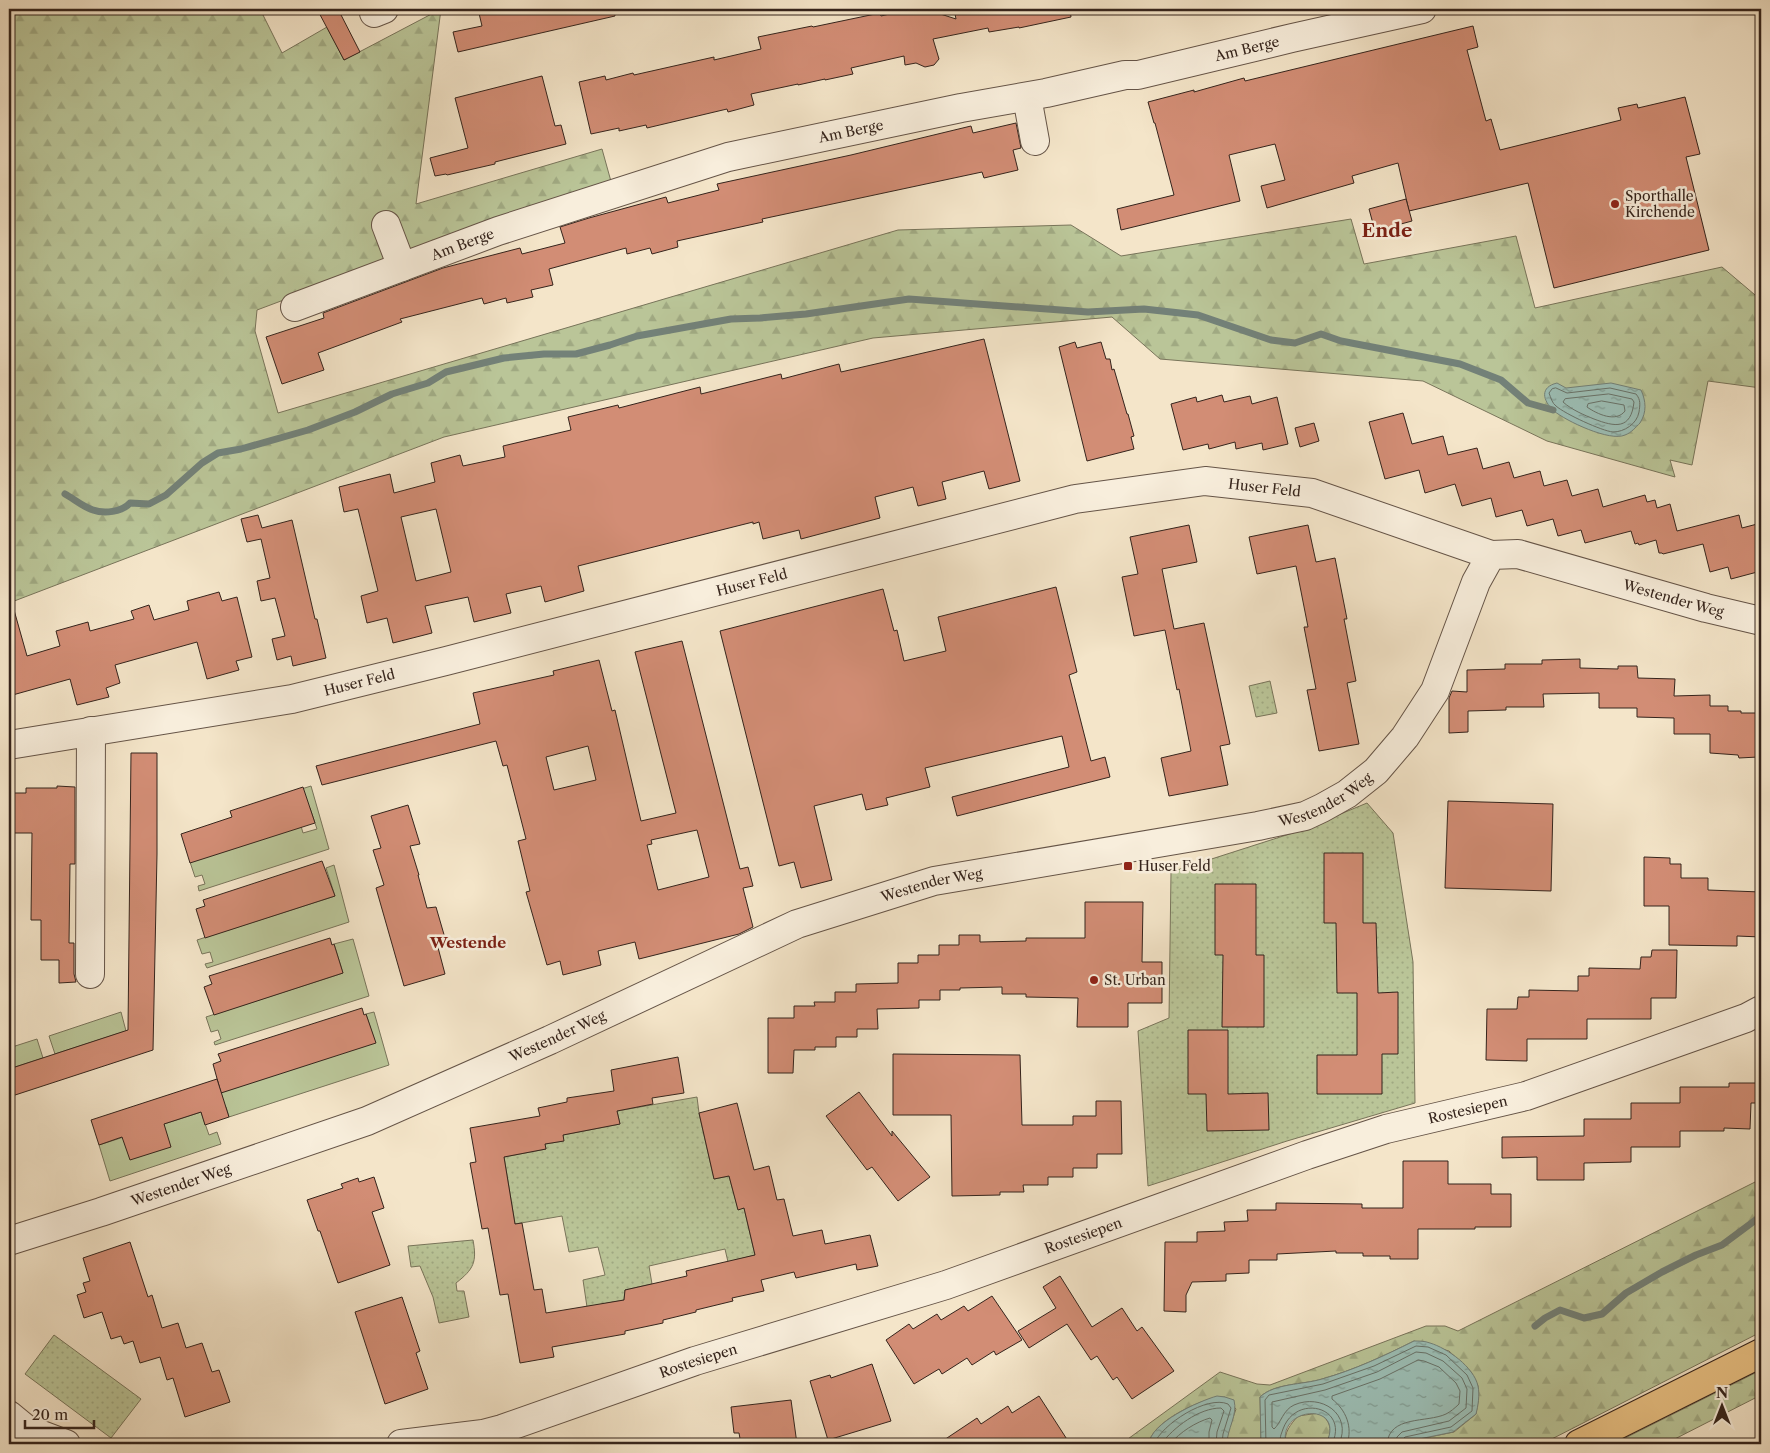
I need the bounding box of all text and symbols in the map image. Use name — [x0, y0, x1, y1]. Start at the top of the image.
street label: Am Berge — [1212, 32, 1281, 65]
street label: Am Berge — [816, 116, 885, 147]
place label: Sporthalle Kirchende — [1625, 187, 1695, 221]
marker: Sporthalle Kirchende — [1609, 198, 1621, 210]
district label: Ende — [1362, 219, 1412, 242]
street label: Am Berge — [428, 224, 497, 265]
street label: Huser Feld — [1227, 475, 1302, 501]
street label: Huser Feld — [714, 564, 790, 600]
street label: Westender Weg — [1620, 575, 1726, 621]
street label: Huser Feld — [322, 665, 397, 700]
street label: Westender Weg — [1276, 768, 1376, 831]
place label: Huser Feld — [1138, 857, 1211, 875]
marker: Huser Feld — [1122, 860, 1134, 872]
street label: Westender Weg — [878, 864, 984, 906]
district label: Westende — [429, 933, 506, 952]
place label: St. Urban — [1104, 971, 1166, 989]
marker: St. Urban — [1088, 974, 1100, 986]
street label: Westender Weg — [505, 1006, 609, 1066]
street label: Rostesiepen — [1426, 1092, 1509, 1128]
street label: Westender Weg — [128, 1159, 234, 1210]
street label: Rostesiepen — [1042, 1213, 1125, 1258]
street label: Rostesiepen — [657, 1340, 740, 1382]
north arrow — [1698, 1380, 1748, 1430]
text: N — [1716, 1384, 1728, 1402]
scale bar — [25, 1398, 94, 1430]
text: 20 m — [32, 1405, 68, 1424]

